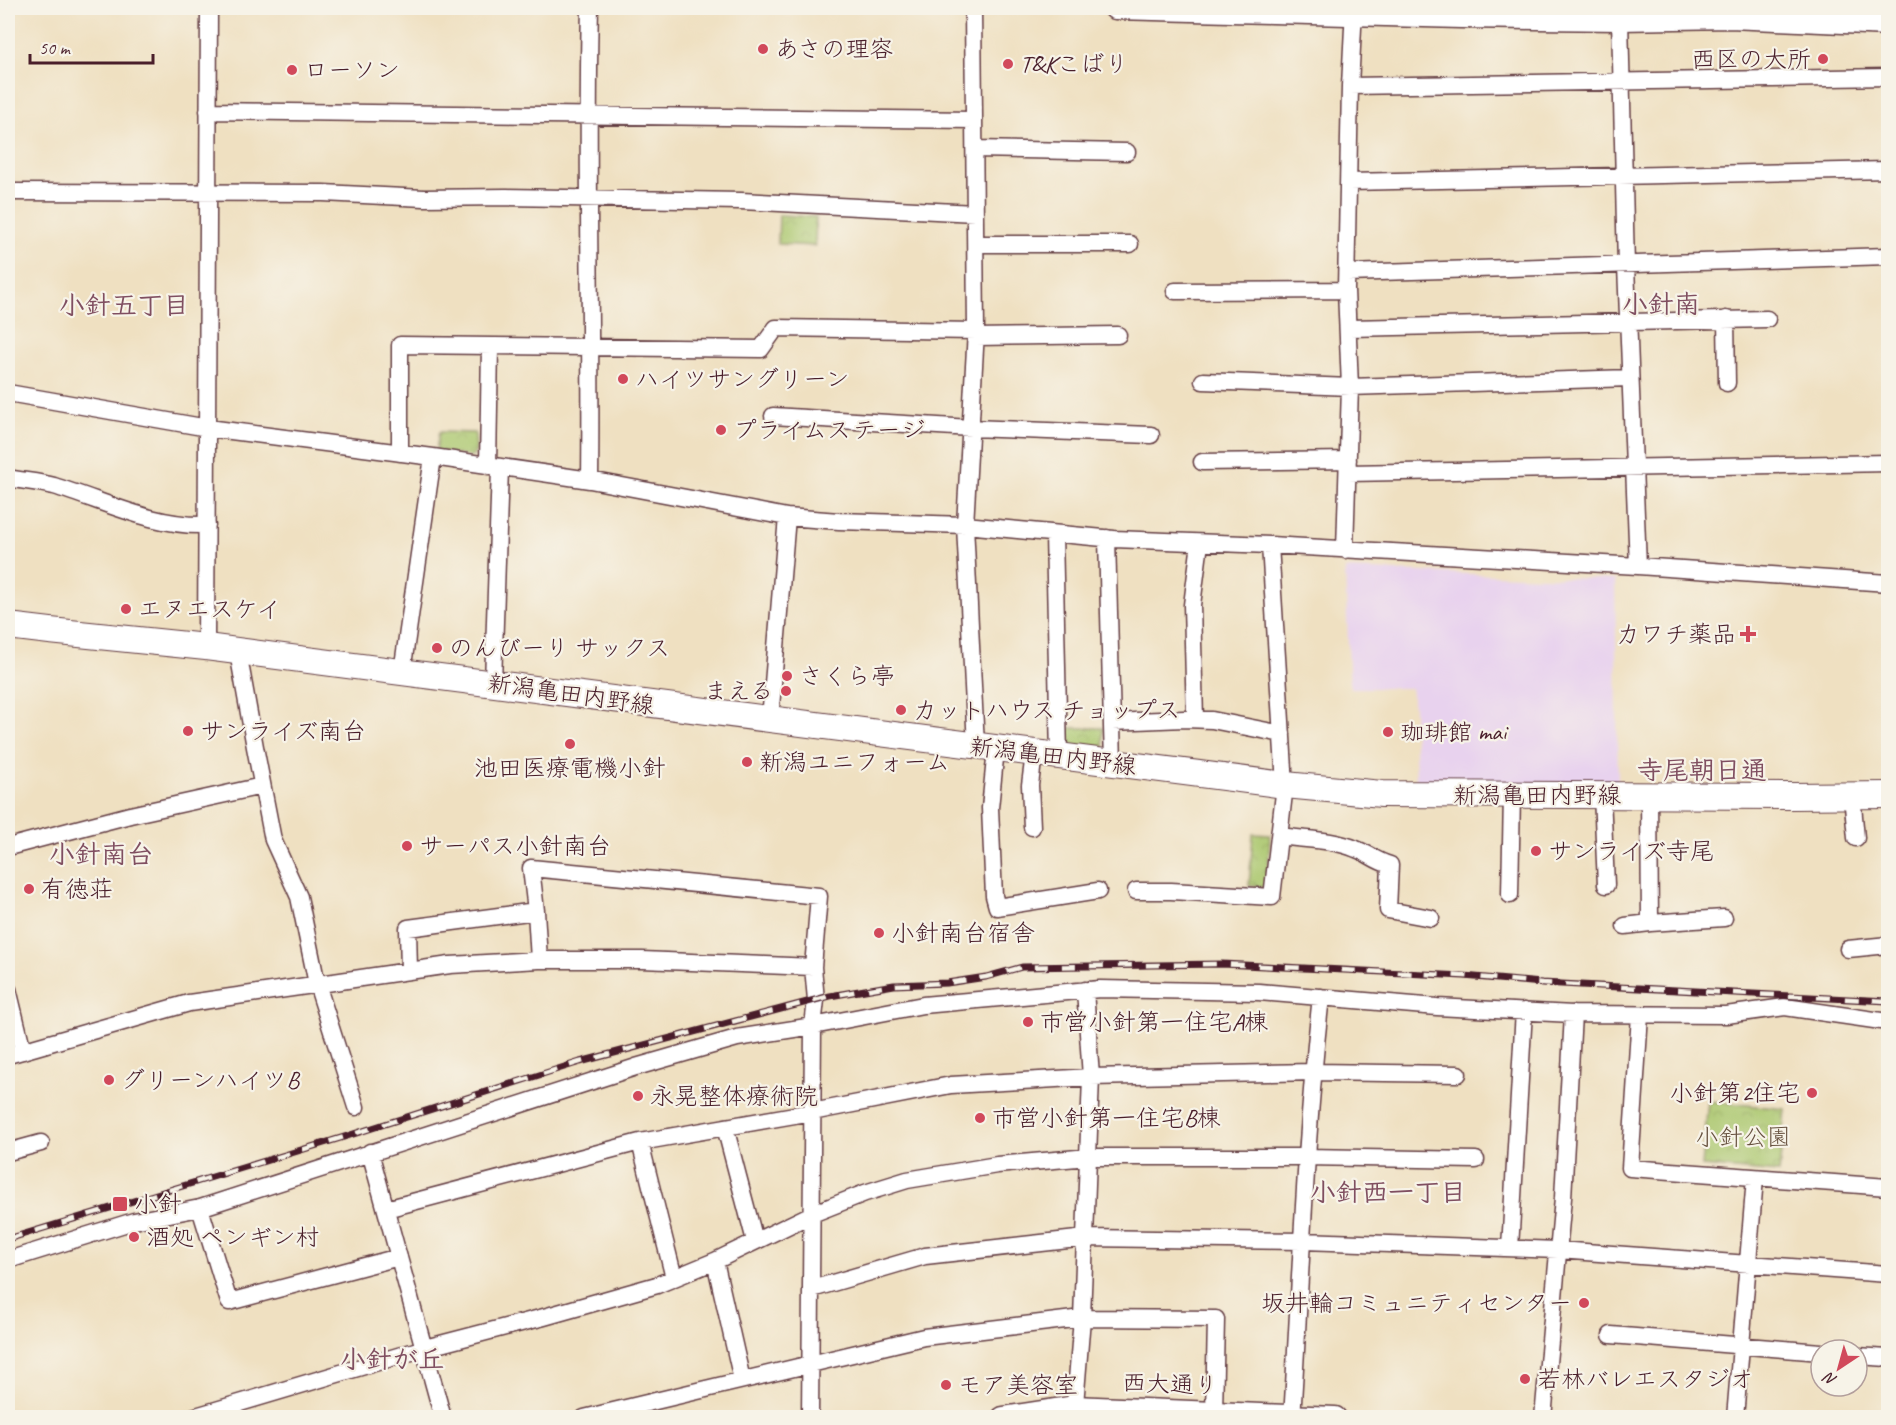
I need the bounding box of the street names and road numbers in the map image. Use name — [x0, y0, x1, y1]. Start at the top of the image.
street label: 新潟亀田内野線 — [486, 667, 656, 721]
street label: 新潟亀田内野線 — [968, 731, 1138, 781]
street label: 新潟亀田内野線 — [1453, 780, 1621, 810]
street label: 西大通り — [1122, 1367, 1218, 1401]

